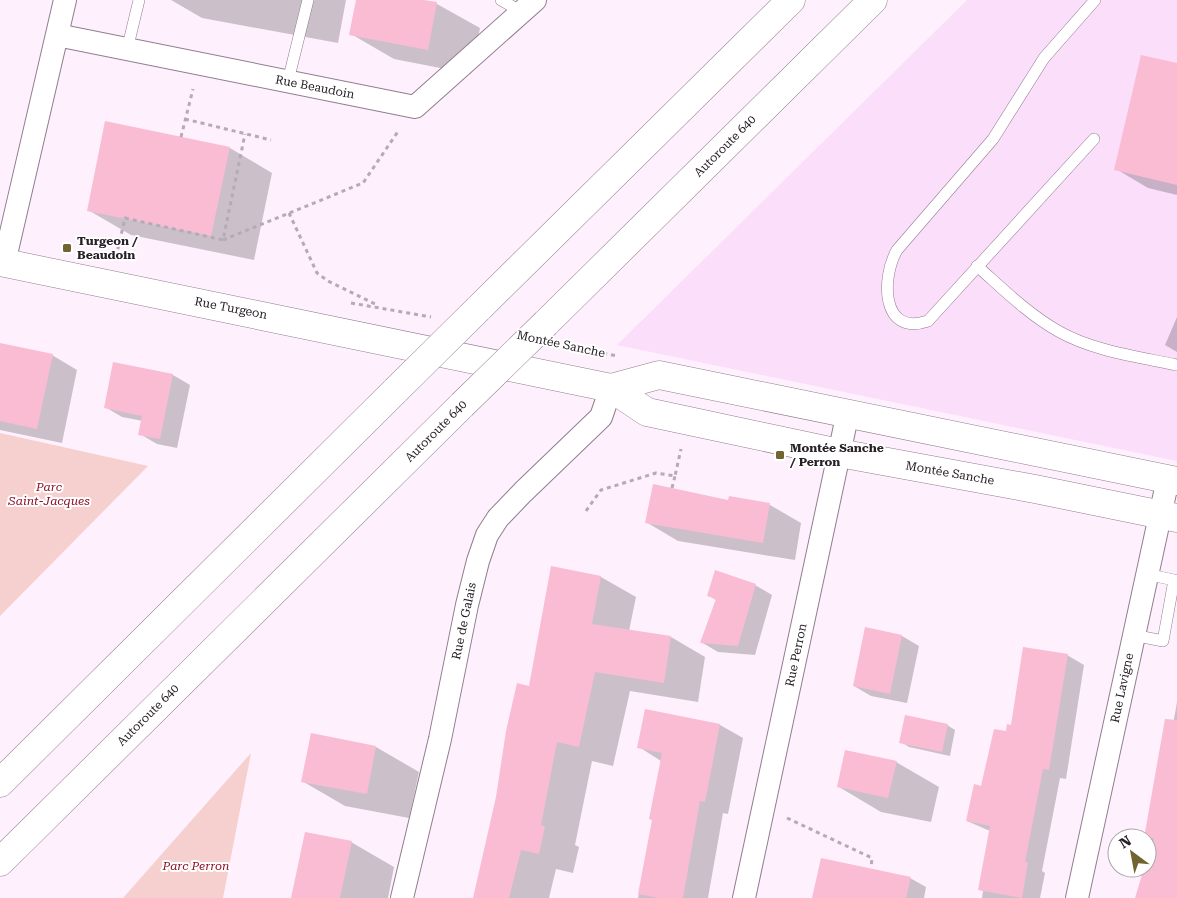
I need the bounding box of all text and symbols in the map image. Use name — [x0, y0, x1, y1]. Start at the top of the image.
street label: Rue Beaudoin — [274, 72, 356, 102]
street label: Autoroute 640 — [691, 112, 759, 180]
place label: Turgeon / Beaudoin — [77, 234, 138, 262]
marker: Turgeon / Beaudoin — [61, 242, 73, 254]
street label: Rue Turgeon — [194, 294, 269, 322]
street label: Montée Sanche — [516, 328, 607, 360]
street label: Autoroute 640 — [402, 397, 470, 465]
place label: Montée Sanche / Perron — [789, 441, 884, 469]
marker: Montée Sanche / Perron — [774, 449, 786, 461]
street label: Montée Sanche — [905, 458, 996, 488]
park label: Parc Saint-Jacques — [7, 480, 90, 508]
street label: Rue de Galais — [449, 581, 479, 661]
street label: Rue Perron — [782, 622, 810, 688]
street label: Rue Lavigne — [1108, 651, 1136, 724]
street label: Autoroute 640 — [114, 681, 182, 749]
north arrow — [1107, 828, 1157, 878]
text: N — [1116, 832, 1134, 852]
park label: Parc Perron — [162, 859, 229, 873]

